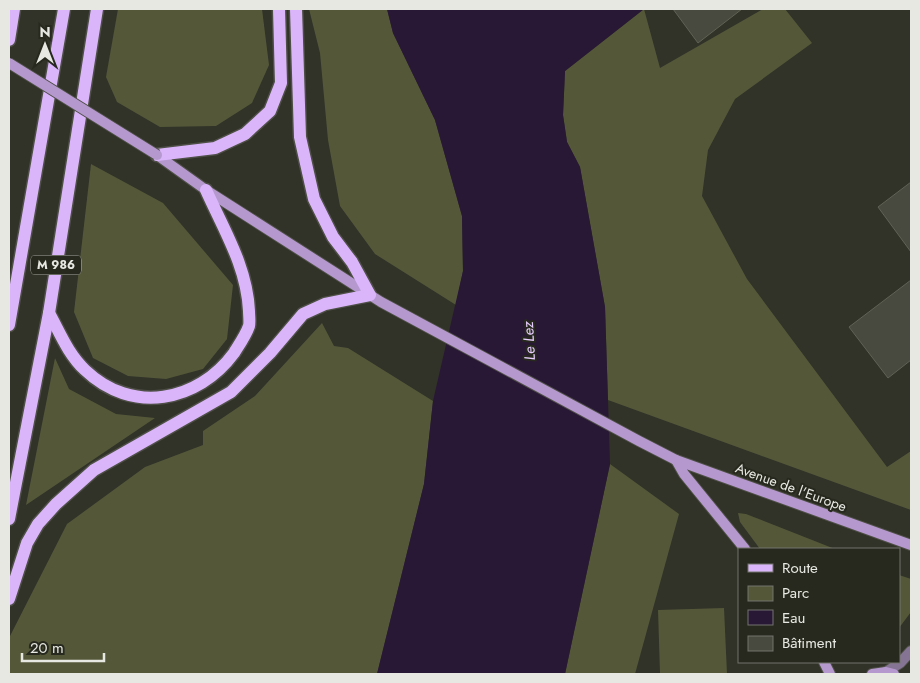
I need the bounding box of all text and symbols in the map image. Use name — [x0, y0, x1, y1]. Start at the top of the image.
north arrow — [20, 20, 70, 70]
text: N — [39, 22, 51, 42]
road number: M 986 — [31, 256, 81, 274]
water label: Le Lez — [517, 320, 541, 361]
street label: Avenue de l'Europe — [733, 458, 849, 516]
legend — [738, 548, 900, 663]
text: Route — [782, 557, 818, 579]
text: Parc — [782, 582, 809, 604]
text: Eau — [782, 607, 805, 629]
scale bar — [22, 630, 105, 662]
text: Bâtiment — [782, 632, 836, 654]
text: 20 m — [30, 637, 64, 659]

